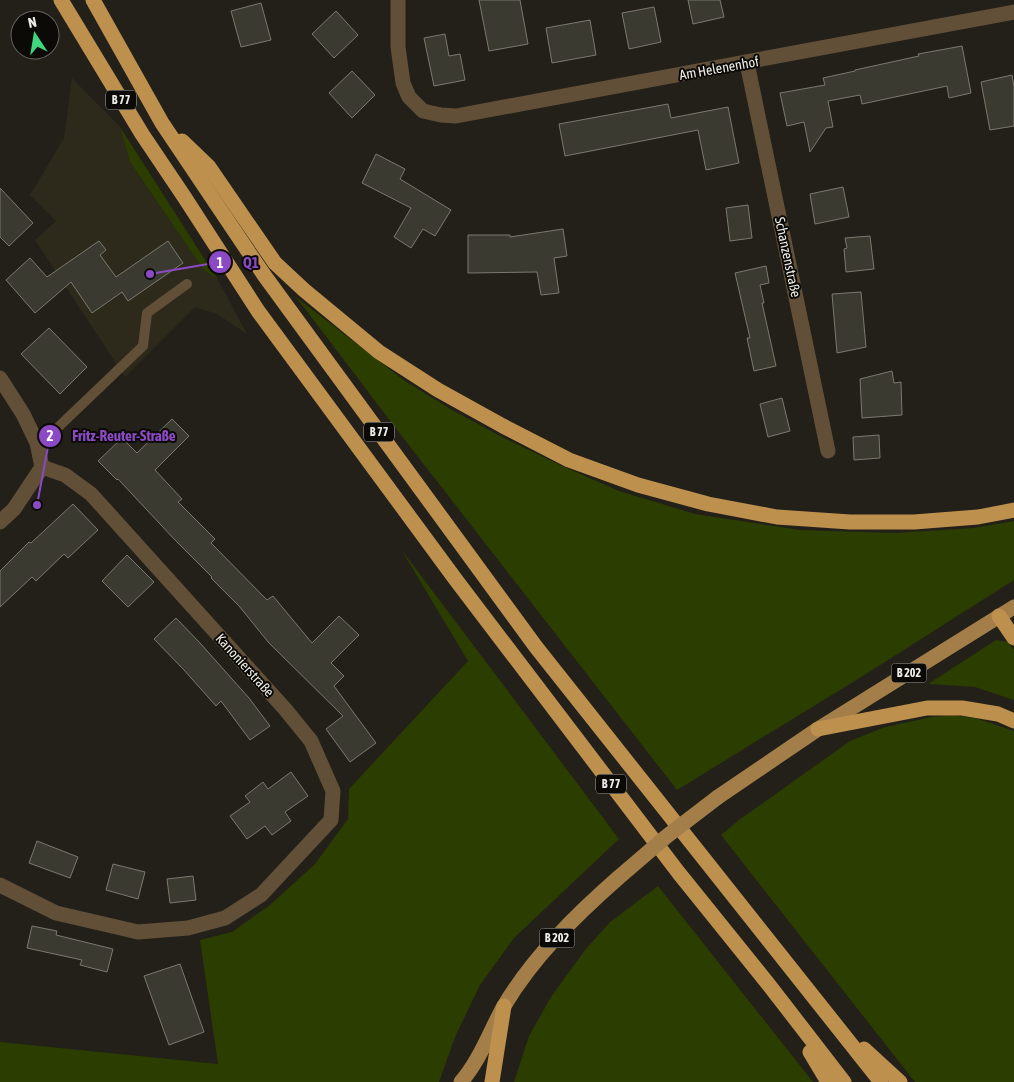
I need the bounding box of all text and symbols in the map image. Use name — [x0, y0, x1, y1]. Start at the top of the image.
north arrow — [10, 10, 60, 60]
text: N — [27, 14, 38, 31]
street label: Am Helenenhof — [678, 53, 760, 83]
road number: B 77 — [106, 90, 136, 110]
street label: Schanzenstraße — [772, 215, 804, 299]
callout: Q1 — [208, 247, 268, 277]
text: 1 — [216, 254, 224, 271]
text: Q1 — [243, 254, 259, 271]
callout: Fritz-Reuter-Straße — [37, 421, 186, 451]
road number: B 77 — [364, 422, 394, 442]
text: 2 — [46, 427, 54, 444]
text: Fritz-Reuter-Straße — [72, 427, 176, 444]
street label: Kanonierstraße — [213, 630, 277, 700]
road number: B 202 — [892, 664, 926, 682]
road number: B 77 — [596, 774, 626, 794]
road number: B 202 — [540, 928, 574, 948]

